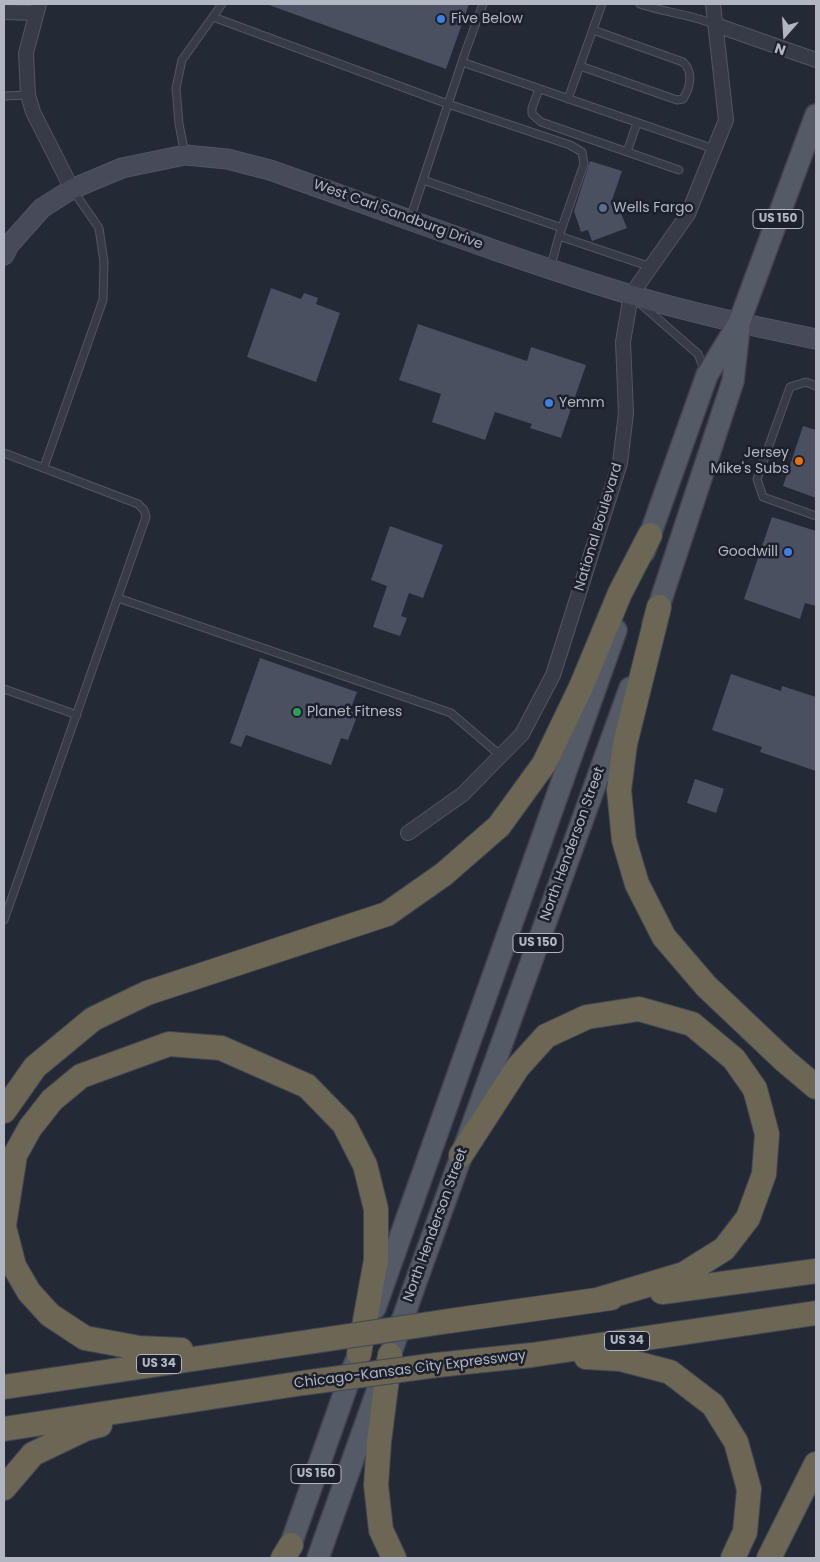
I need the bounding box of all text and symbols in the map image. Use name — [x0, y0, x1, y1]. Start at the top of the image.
north arrow — [760, 10, 810, 60]
place label: Five Below — [451, 11, 523, 27]
marker: Five Below — [435, 13, 447, 25]
text: N — [772, 38, 788, 60]
street label: West Carl Sandburg Drive — [311, 176, 485, 254]
place label: Wells Fargo — [613, 200, 693, 216]
marker: Wells Fargo — [597, 202, 609, 214]
road number: US 150 — [753, 210, 803, 228]
place label: Yemm — [559, 395, 605, 411]
marker: Yemm — [543, 397, 555, 409]
place label: Jersey Mike's Subs — [710, 445, 789, 478]
marker: Jersey Mike's Subs — [793, 455, 805, 467]
street label: National Boulevard — [572, 461, 626, 593]
place label: Goodwill — [718, 544, 778, 560]
marker: Goodwill — [782, 546, 794, 558]
place label: Planet Fitness — [307, 704, 402, 720]
marker: Planet Fitness — [291, 706, 303, 718]
street label: North Henderson Street — [537, 765, 609, 923]
road number: US 150 — [513, 934, 563, 952]
street label: North Henderson Street — [400, 1146, 472, 1304]
road number: US 34 — [604, 1332, 650, 1350]
street label: Chicago-Kansas City Expressway — [293, 1347, 527, 1393]
road number: US 34 — [136, 1355, 182, 1374]
road number: US 150 — [291, 1465, 341, 1484]

